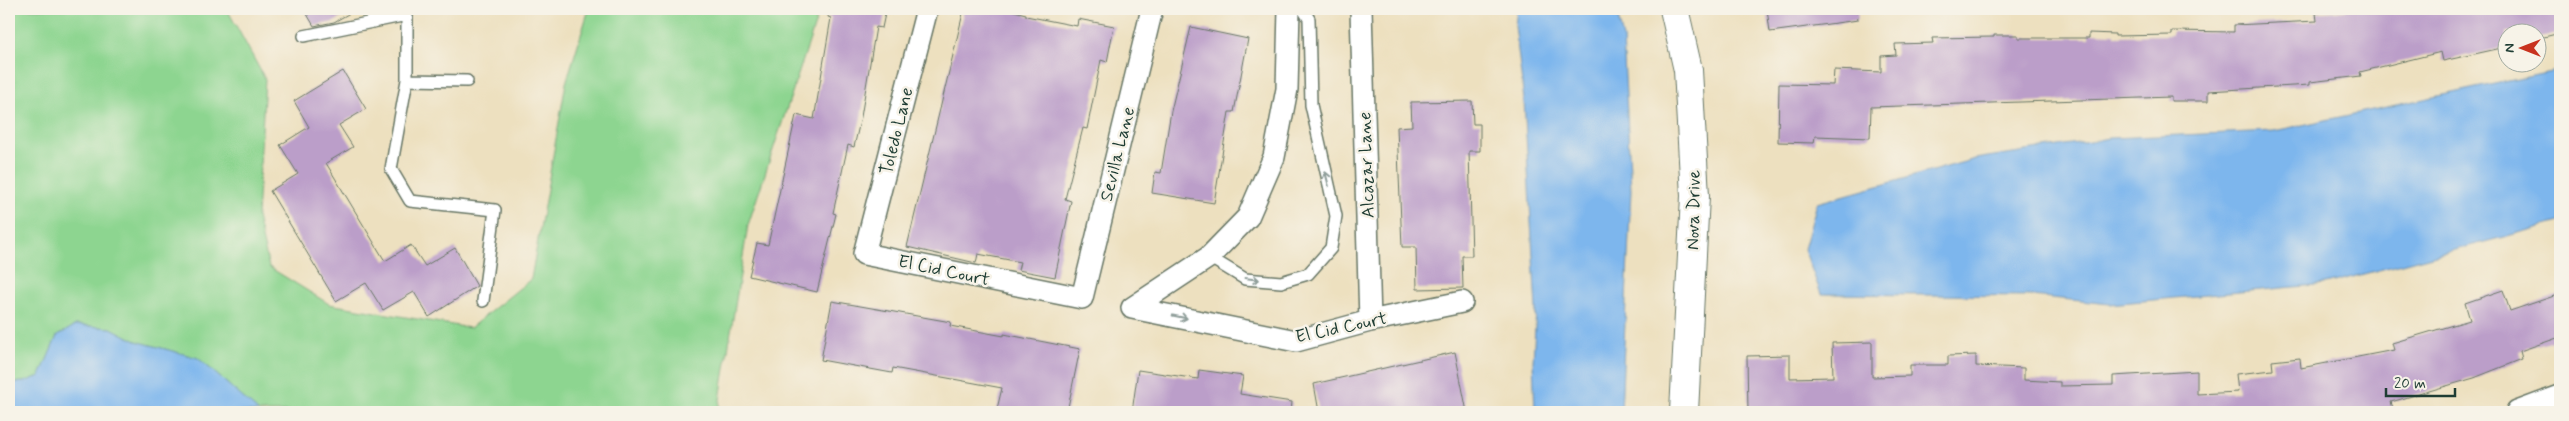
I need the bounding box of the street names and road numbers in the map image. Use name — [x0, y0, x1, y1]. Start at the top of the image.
street label: Toledo Lane — [875, 85, 919, 177]
street label: Sevilla Lane — [1095, 105, 1141, 204]
street label: Alcazar Lane — [1353, 111, 1381, 219]
street label: Nova Drive — [1681, 170, 1707, 250]
street label: El Cid Court — [896, 250, 992, 292]
street label: El Cid Court — [1293, 307, 1389, 349]

